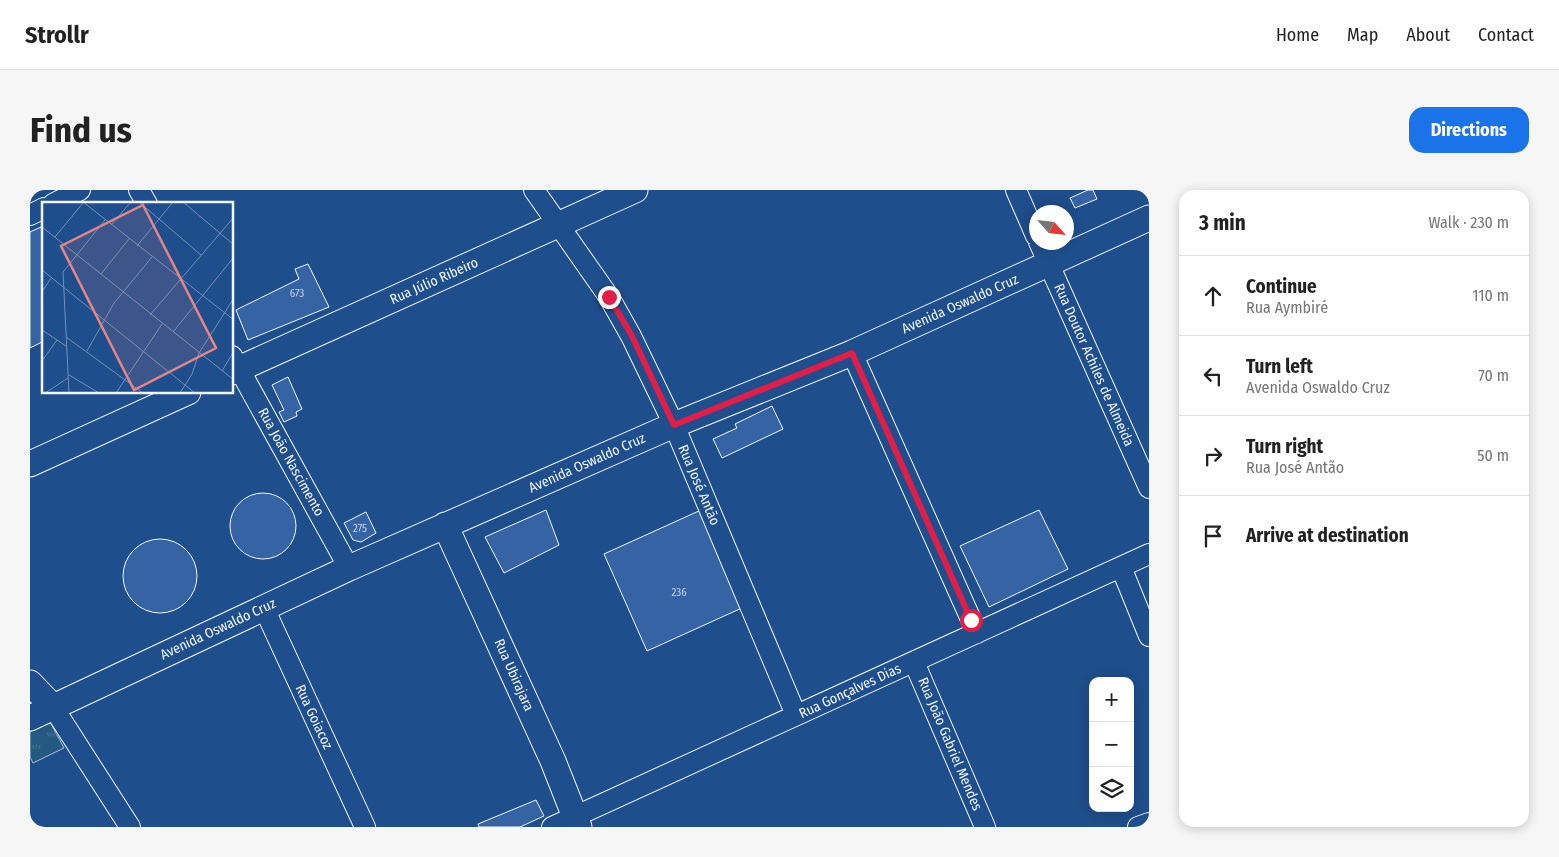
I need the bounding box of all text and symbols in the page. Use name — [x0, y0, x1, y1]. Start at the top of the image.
text: Strollr — [25, 21, 89, 49]
text: Home — [1276, 24, 1319, 46]
text: Map — [1347, 24, 1378, 46]
text: About — [1406, 24, 1450, 46]
text: Contact — [1478, 24, 1534, 46]
button: Directions — [1409, 107, 1529, 153]
text: Find us — [30, 109, 132, 151]
inset map — [42, 202, 234, 394]
north arrow — [1029, 205, 1074, 250]
text: 3 min — [1199, 210, 1246, 236]
text: Walk · 230 m — [1429, 213, 1509, 232]
street label: Rua Júlio Ribeiro — [387, 254, 481, 308]
street label: Avenida Oswaldo Cruz — [899, 270, 1021, 337]
text: Continue — [1246, 275, 1317, 298]
street label: Rua Doutor Achiles de Almeida — [1050, 281, 1138, 449]
icon: ahead — [1199, 282, 1227, 310]
route end — [598, 286, 621, 309]
text: 110 m — [1472, 286, 1509, 305]
house number: 673 — [290, 287, 304, 300]
text: Rua Aymbiré — [1246, 298, 1328, 317]
text: Turn left — [1246, 355, 1313, 378]
icon: left — [1199, 362, 1227, 390]
text: 70 m — [1478, 366, 1509, 385]
text: Avenida Oswaldo Cruz — [1246, 378, 1390, 397]
street label: Rua João Nascimento — [254, 405, 328, 519]
street label: Avenida Oswaldo Cruz — [526, 429, 648, 496]
text: Turn right — [1246, 435, 1323, 458]
street label: Rua José Antão — [674, 442, 724, 528]
icon: right — [1199, 442, 1227, 470]
text: 50 m — [1477, 446, 1509, 465]
text: Rua José Antão — [1246, 458, 1344, 477]
house number: 275 — [353, 522, 367, 535]
icon: arrive — [1199, 522, 1227, 550]
text: Arrive at destination — [1246, 524, 1409, 547]
house number: 236 — [671, 586, 687, 599]
street label: Avenida Oswaldo Cruz — [157, 595, 279, 663]
route start — [960, 609, 983, 632]
street label: Rua Ubirajara — [491, 636, 538, 714]
street label: Rua Gonçalves Dias — [796, 660, 904, 722]
street label: Rua João Gabriel Mendes — [914, 675, 986, 813]
map controls — [1089, 677, 1134, 812]
button: + — [1089, 677, 1134, 722]
street label: Rua Goiacoz — [292, 682, 337, 752]
button: − — [1089, 722, 1134, 767]
button: layers — [1089, 767, 1134, 812]

